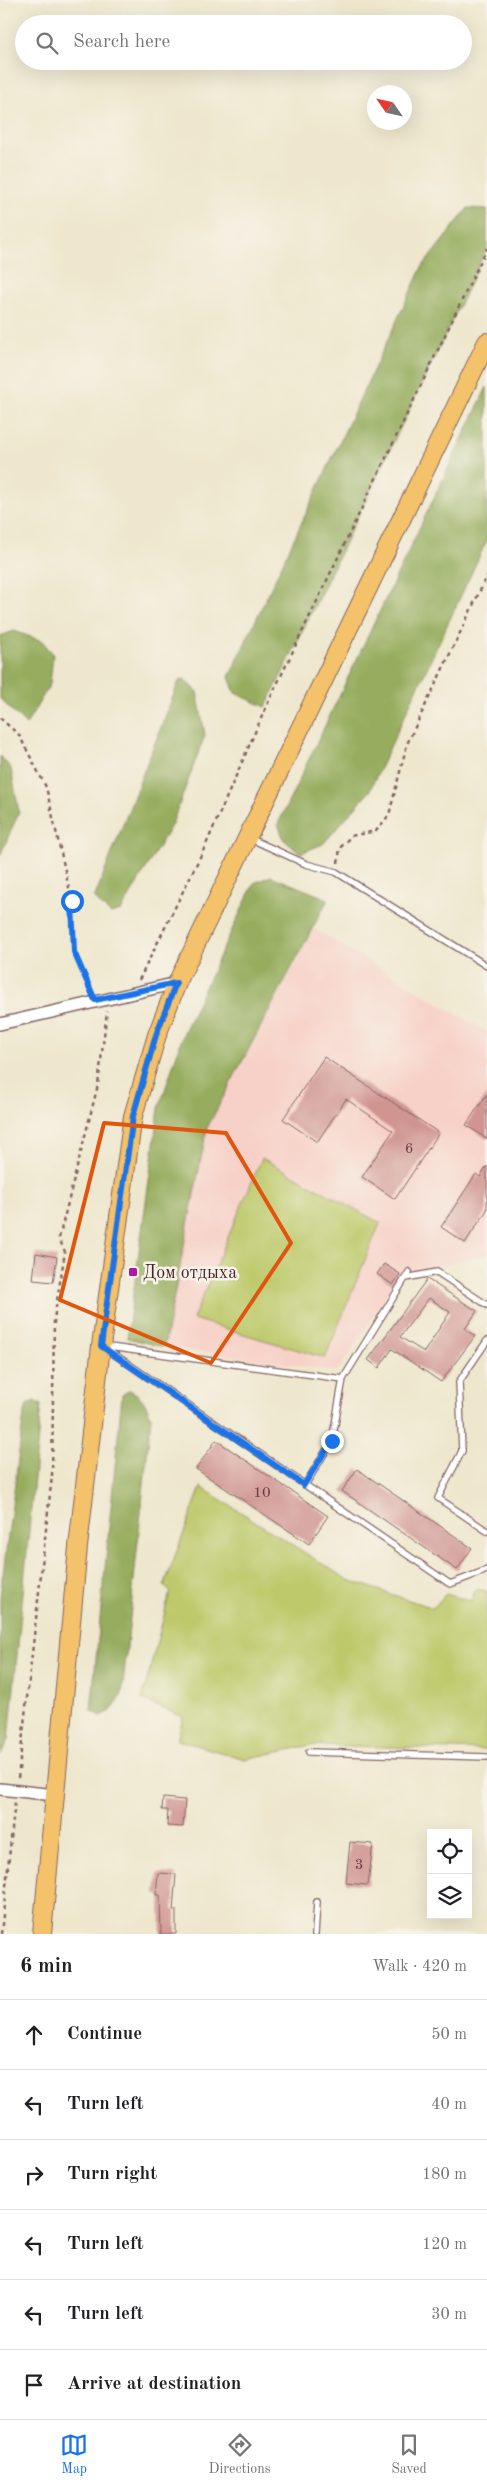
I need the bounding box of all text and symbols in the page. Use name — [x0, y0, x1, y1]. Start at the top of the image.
search box — [15, 15, 472, 70]
icon: search — [33, 29, 61, 57]
text: Search here — [73, 33, 170, 52]
north arrow — [367, 85, 412, 130]
route start — [61, 890, 84, 913]
house number: 6 — [405, 1142, 413, 1157]
place label: Дом отдыха — [143, 1264, 237, 1282]
marker: Дом отдыха — [127, 1266, 139, 1278]
route end — [321, 1430, 344, 1453]
house number: 10 — [253, 1486, 271, 1501]
map controls — [427, 1829, 472, 1919]
button: locate — [427, 1829, 472, 1874]
house number: 3 — [355, 1858, 363, 1873]
button: layers — [427, 1874, 472, 1919]
text: 6 min — [20, 1956, 73, 1977]
text: Walk · 420 m — [372, 1959, 467, 1975]
icon: ahead — [20, 2021, 48, 2049]
text: Continue — [67, 2025, 142, 2044]
text: 50 m — [431, 2027, 467, 2043]
icon: left — [20, 2091, 48, 2119]
text: Turn left — [67, 2095, 144, 2114]
text: 40 m — [431, 2097, 467, 2113]
icon: right — [20, 2161, 48, 2189]
text: Turn right — [67, 2165, 157, 2184]
text: 180 m — [422, 2167, 467, 2183]
icon: left — [20, 2231, 48, 2259]
text: Turn left — [67, 2235, 144, 2254]
text: 120 m — [422, 2237, 467, 2253]
icon: left — [20, 2301, 48, 2329]
text: Turn left — [67, 2305, 144, 2324]
text: 30 m — [431, 2307, 467, 2323]
icon: arrive — [20, 2371, 48, 2399]
text: Arrive at destination — [67, 2375, 241, 2394]
tab: Map — [60, 2431, 88, 2478]
tab: Directions — [209, 2431, 271, 2478]
tab: Saved — [391, 2431, 427, 2478]

